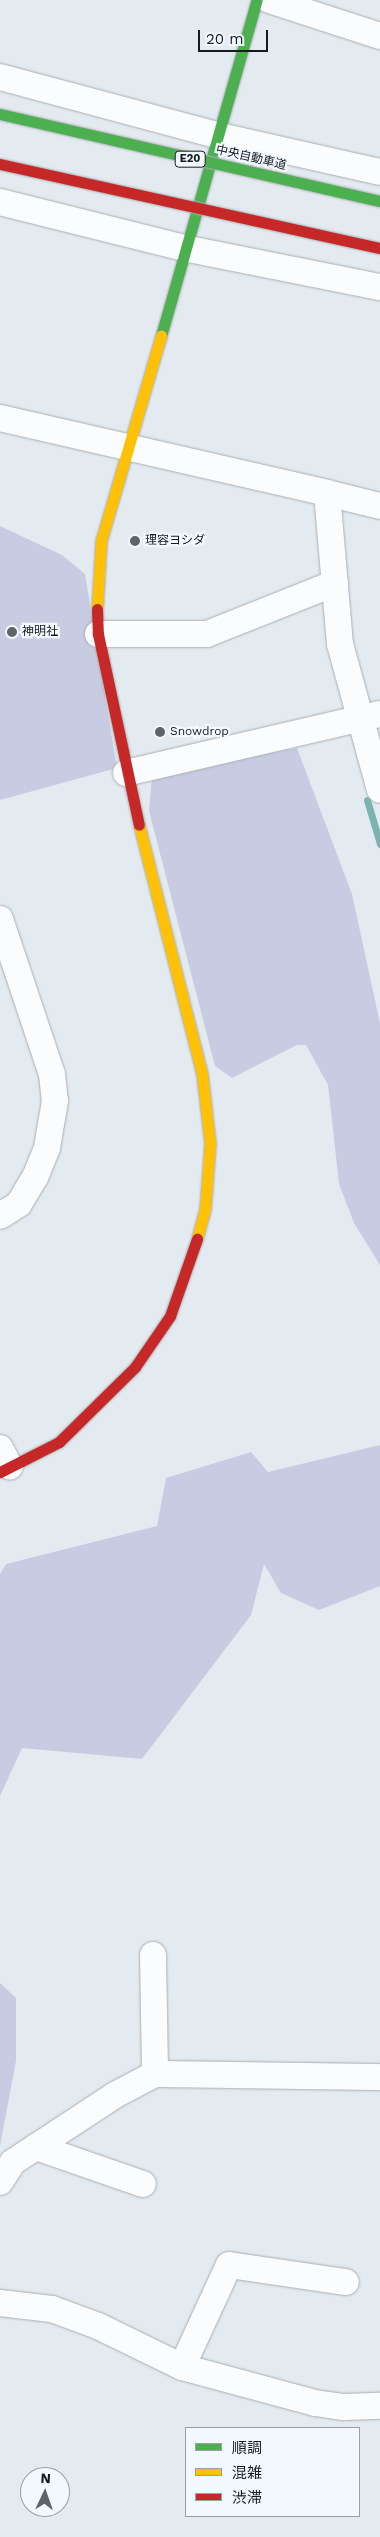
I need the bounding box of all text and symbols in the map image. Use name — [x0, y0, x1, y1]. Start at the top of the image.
scale bar — [200, 20, 270, 52]
text: 20 m — [206, 30, 244, 48]
street label: 中央自動車道 — [214, 143, 288, 173]
road number: E20 — [174, 150, 206, 168]
place label: 理容ヨシダ — [145, 534, 205, 548]
marker: 理容ヨシダ — [129, 535, 141, 547]
place label: 神明社 — [22, 625, 58, 639]
marker: 神明社 — [6, 626, 18, 638]
place label: Snowdrop — [170, 725, 229, 739]
marker: Snowdrop — [154, 726, 166, 738]
legend — [185, 2427, 360, 2517]
text: 順調 — [232, 2439, 262, 2457]
text: 混雑 — [232, 2464, 262, 2482]
north arrow — [20, 2467, 70, 2517]
text: N — [40, 2470, 51, 2486]
text: 渋滞 — [232, 2489, 262, 2507]

